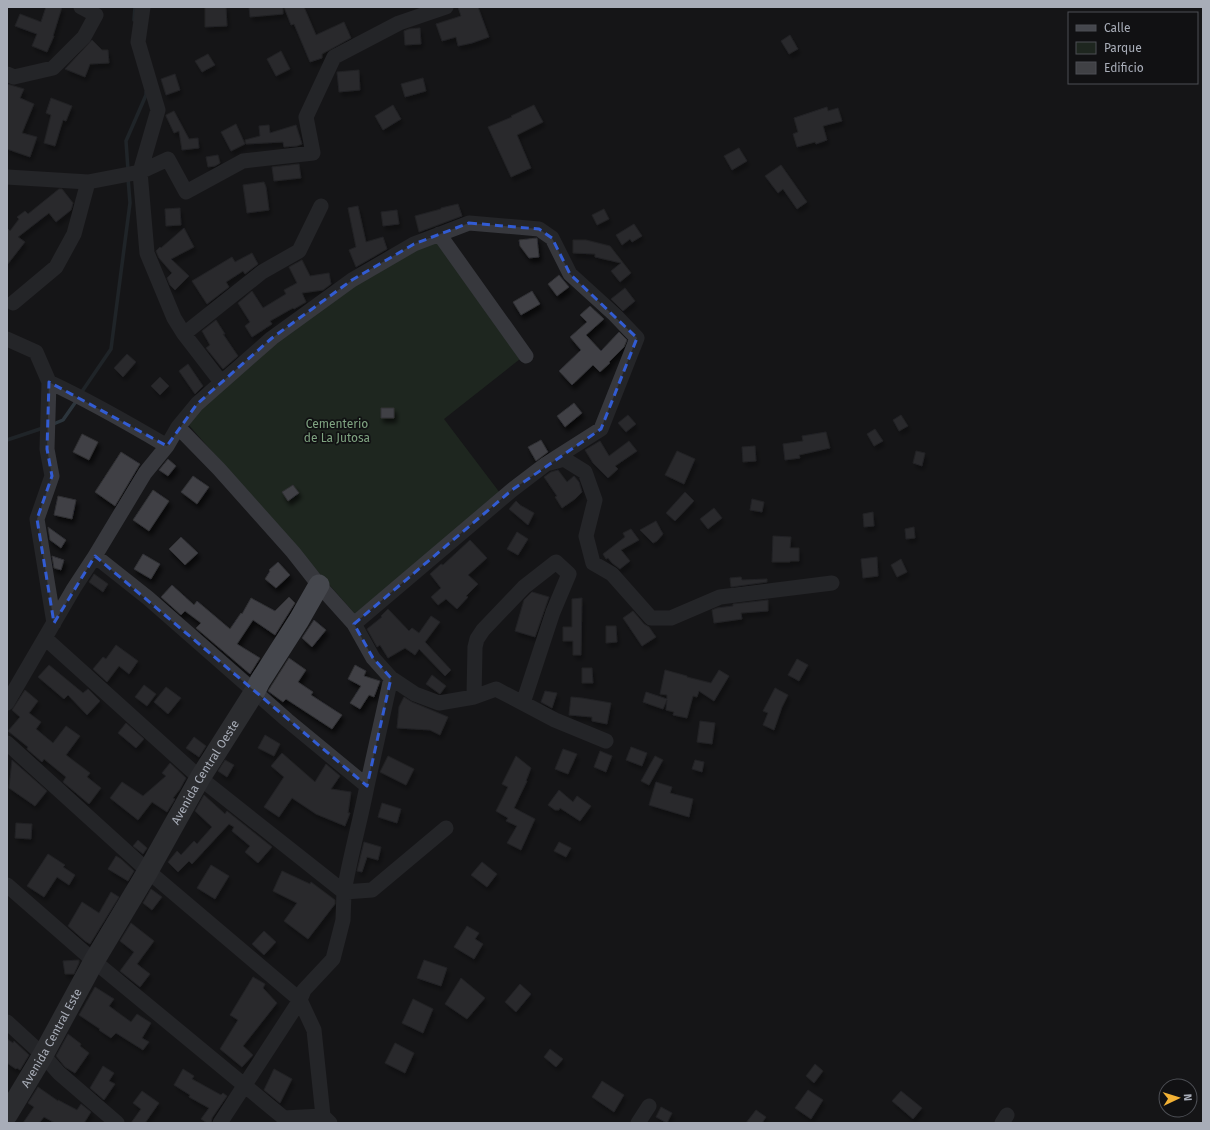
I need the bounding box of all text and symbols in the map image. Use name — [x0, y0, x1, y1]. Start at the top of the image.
legend — [1068, 12, 1198, 84]
text: Calle — [1104, 21, 1131, 35]
text: Parque — [1104, 41, 1142, 55]
text: Edificio — [1104, 61, 1144, 75]
park label: Cementerio de La Jutosa — [304, 417, 370, 445]
street label: Avenida Central Oeste — [168, 717, 242, 827]
street label: Avenida Central Este — [18, 986, 85, 1090]
north arrow — [1158, 1078, 1198, 1118]
text: N — [1181, 1093, 1194, 1101]

